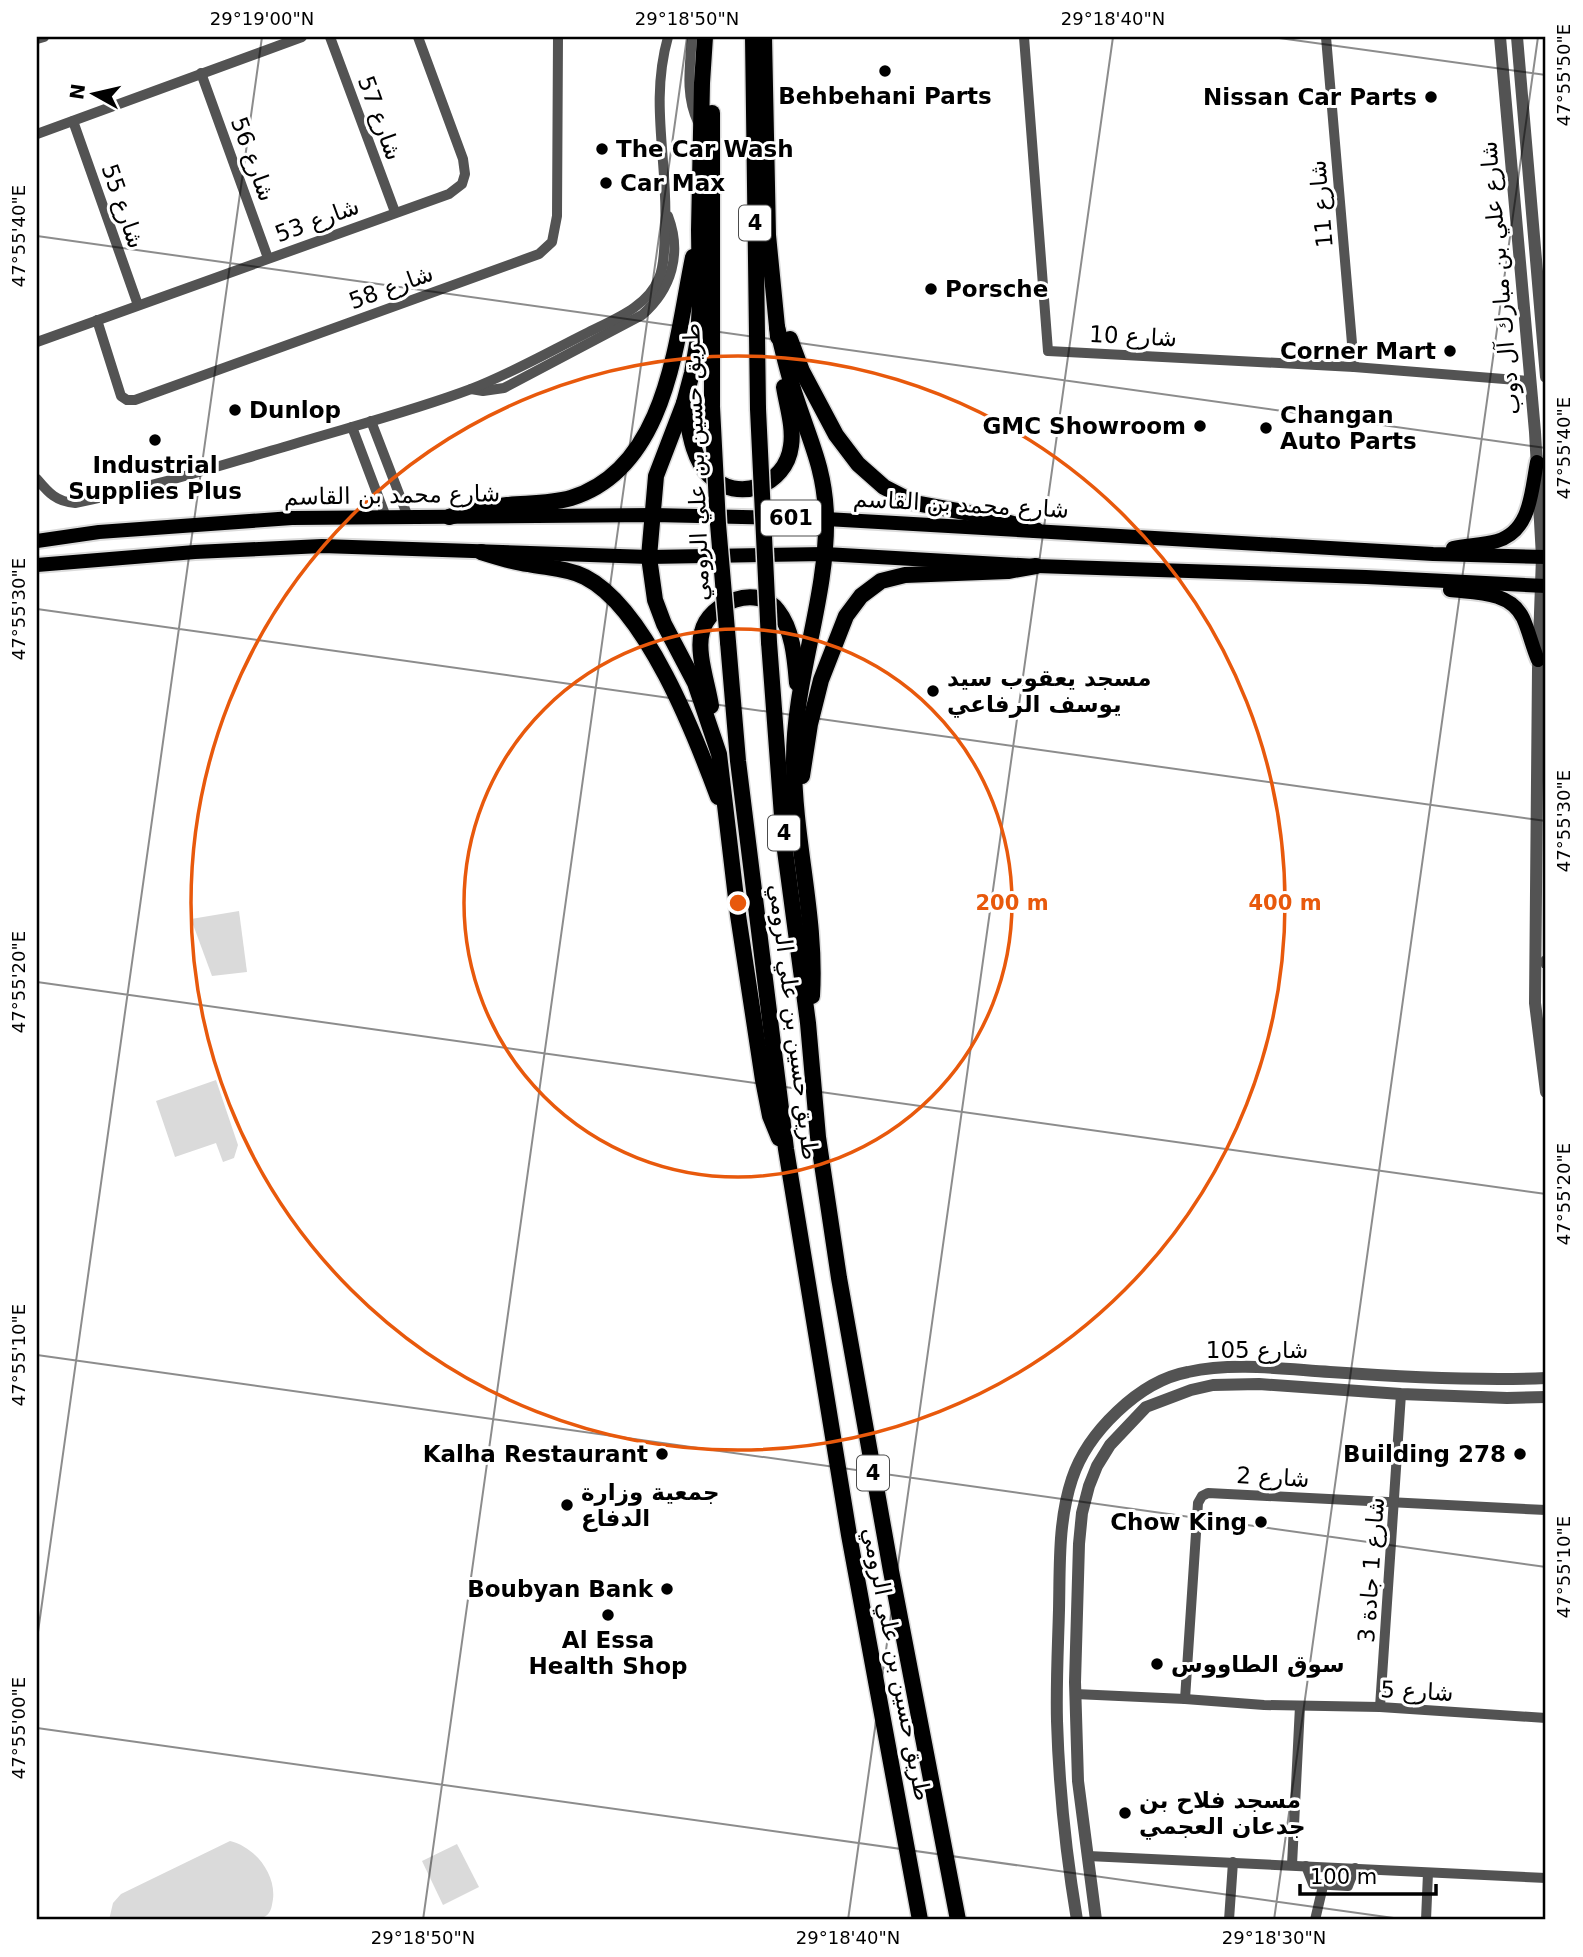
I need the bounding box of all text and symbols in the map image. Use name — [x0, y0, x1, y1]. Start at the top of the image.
text: 29°19'00"N — [210, 8, 314, 29]
text: 29°18'50"N — [635, 8, 739, 29]
text: 29°18'40"N — [1061, 8, 1165, 29]
text: 47°55'50"E — [1553, 24, 1574, 126]
north arrow — [60, 60, 130, 130]
marker: Behbehani Parts — [877, 63, 893, 79]
street label: شارع 57 — [352, 72, 407, 164]
text: N — [65, 82, 89, 101]
place label: Behbehani Parts — [778, 83, 992, 109]
place label: Nissan Car Parts — [1203, 84, 1417, 110]
marker: Nissan Car Parts — [1423, 89, 1439, 105]
street label: شارع 56 — [225, 113, 280, 205]
place label: The Car Wash — [616, 136, 794, 162]
street label: شارع علي بن مبارك آل دوب — [1474, 140, 1526, 416]
marker: The Car Wash — [594, 141, 610, 157]
street label: شارع 11 — [1304, 159, 1339, 249]
street label: شارع 55 — [95, 160, 150, 252]
place label: Car Max — [620, 170, 725, 196]
marker: Car Max — [598, 175, 614, 191]
text: 47°55'40"E — [8, 185, 29, 287]
street label: شارع 53 — [271, 193, 363, 248]
road number: 4 — [739, 206, 771, 241]
street label: شارع 58 — [345, 260, 437, 315]
place label: Porsche — [945, 276, 1048, 302]
marker: Porsche — [923, 281, 939, 297]
street label: شارع 10 — [1088, 321, 1177, 352]
street label: طريق حسين بن علي الرومي — [678, 323, 715, 601]
place label: Corner Mart — [1280, 338, 1436, 364]
marker: Corner Mart — [1442, 343, 1458, 359]
place label: Dunlop — [249, 397, 341, 423]
text: 47°55'40"E — [1553, 397, 1574, 499]
marker: Dunlop — [227, 402, 243, 418]
place label: Changan Auto Parts — [1280, 402, 1417, 454]
place label: GMC Showroom — [982, 413, 1186, 439]
marker: GMC Showroom — [1192, 418, 1208, 434]
marker: Changan Auto Parts — [1258, 420, 1274, 436]
marker: Industrial Supplies Plus — [147, 432, 163, 448]
place label: Industrial Supplies Plus — [68, 452, 242, 504]
street label: شارع محمد بن القاسم — [284, 480, 500, 511]
street label: شارع محمد بن القاسم — [852, 485, 1070, 524]
road number: 601 — [761, 500, 821, 536]
text: 47°55'30"E — [8, 558, 29, 660]
place label: مسجد يعقوب سيد يوسف الرفاعي — [947, 665, 1152, 718]
marker: مسجد يعقوب سيد يوسف الرفاعي — [925, 683, 941, 699]
text: 47°55'30"E — [1553, 770, 1574, 872]
road number: 4 — [768, 816, 800, 850]
street label: طريق حسين بن علي الرومي — [763, 882, 824, 1162]
centre of rings — [726, 891, 750, 915]
text: 200 m — [975, 891, 1049, 915]
text: 400 m — [1248, 891, 1322, 915]
text: 47°55'20"E — [8, 931, 29, 1033]
text: 47°55'20"E — [1553, 1143, 1574, 1245]
text: 47°55'10"E — [8, 1304, 29, 1406]
street label: شارع 105 — [1206, 1337, 1308, 1364]
place label: Kalha Restaurant — [423, 1441, 648, 1467]
place label: Building 278 — [1343, 1441, 1506, 1467]
marker: Kalha Restaurant — [654, 1446, 670, 1462]
marker: Building 278 — [1512, 1446, 1528, 1462]
road number: 4 — [857, 1456, 889, 1490]
street label: شارع 2 — [1236, 1462, 1310, 1493]
place label: جمعية وزارة الدفاع — [581, 1479, 720, 1532]
street label: شارع 1 جادة 3 — [1353, 1496, 1390, 1644]
marker: جمعية وزارة الدفاع — [559, 1497, 575, 1513]
place label: Chow King — [1110, 1509, 1247, 1535]
marker: Chow King — [1253, 1514, 1269, 1530]
text: 47°55'10"E — [1553, 1516, 1574, 1618]
street label: طريق حسين بن علي الرومي — [857, 1525, 936, 1803]
place label: Boubyan Bank — [467, 1576, 654, 1602]
marker: Boubyan Bank — [659, 1581, 675, 1597]
marker: Al Essa Health Shop — [600, 1607, 616, 1623]
place label: Al Essa Health Shop — [529, 1627, 687, 1679]
place label: سوق الطاووس — [1171, 1651, 1345, 1678]
marker: سوق الطاووس — [1149, 1656, 1165, 1672]
street label: شارع 5 — [1380, 1676, 1454, 1707]
text: 47°55'00"E — [8, 1677, 29, 1779]
place label: مسجد فلاح بن جدعان العجمي — [1139, 1787, 1306, 1840]
marker: مسجد فلاح بن جدعان العجمي — [1117, 1805, 1133, 1821]
scale bar — [1300, 1852, 1436, 1896]
text: 100 m — [1310, 1865, 1377, 1889]
text: 29°18'50"N — [371, 1927, 475, 1948]
text: 29°18'40"N — [796, 1927, 900, 1948]
text: 29°18'30"N — [1222, 1927, 1326, 1948]

